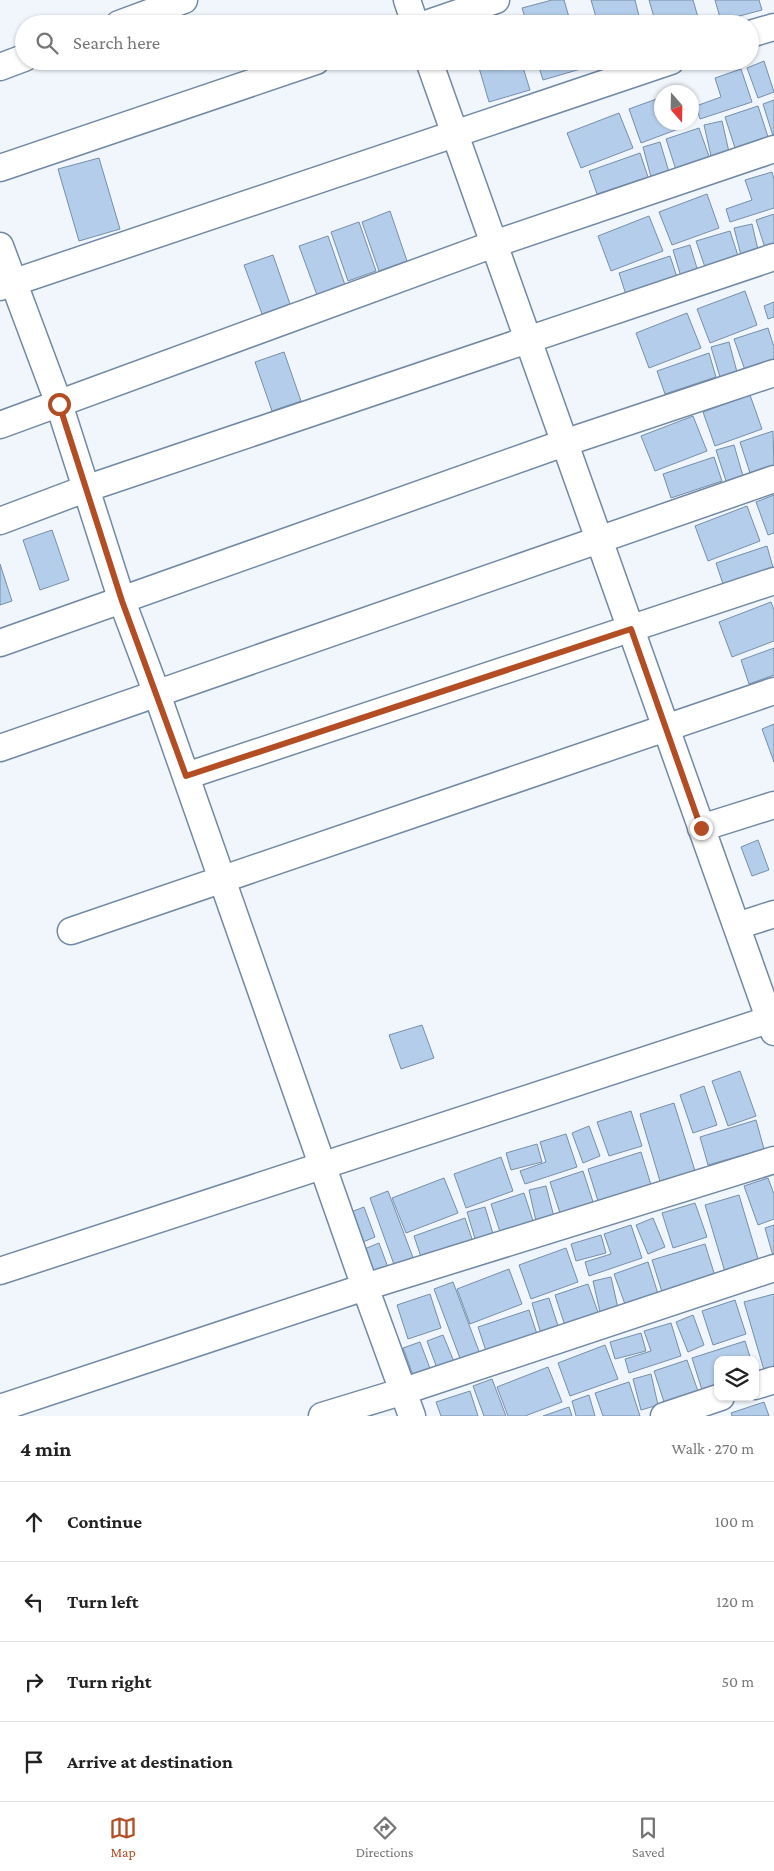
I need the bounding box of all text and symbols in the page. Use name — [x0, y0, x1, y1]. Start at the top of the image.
search box — [15, 15, 759, 70]
icon: search — [33, 29, 61, 57]
text: Search here — [73, 32, 160, 53]
north arrow — [654, 85, 699, 130]
route start — [48, 393, 71, 416]
route end — [690, 817, 713, 840]
map controls — [714, 1356, 759, 1401]
button: layers — [714, 1356, 759, 1401]
text: 4 min — [20, 1437, 71, 1461]
text: Walk · 270 m — [672, 1440, 754, 1457]
icon: ahead — [20, 1508, 48, 1536]
text: Continue — [67, 1511, 142, 1532]
text: 100 m — [715, 1513, 754, 1530]
icon: left — [20, 1588, 48, 1616]
text: Turn left — [67, 1591, 139, 1612]
text: 120 m — [716, 1593, 754, 1610]
icon: right — [20, 1668, 48, 1696]
text: Turn right — [67, 1671, 152, 1692]
text: 50 m — [722, 1673, 754, 1690]
icon: arrive — [20, 1748, 48, 1776]
text: Arrive at destination — [67, 1751, 233, 1772]
tab: Map — [109, 1814, 137, 1860]
tab: Directions — [356, 1814, 414, 1860]
tab: Saved — [632, 1814, 665, 1860]

